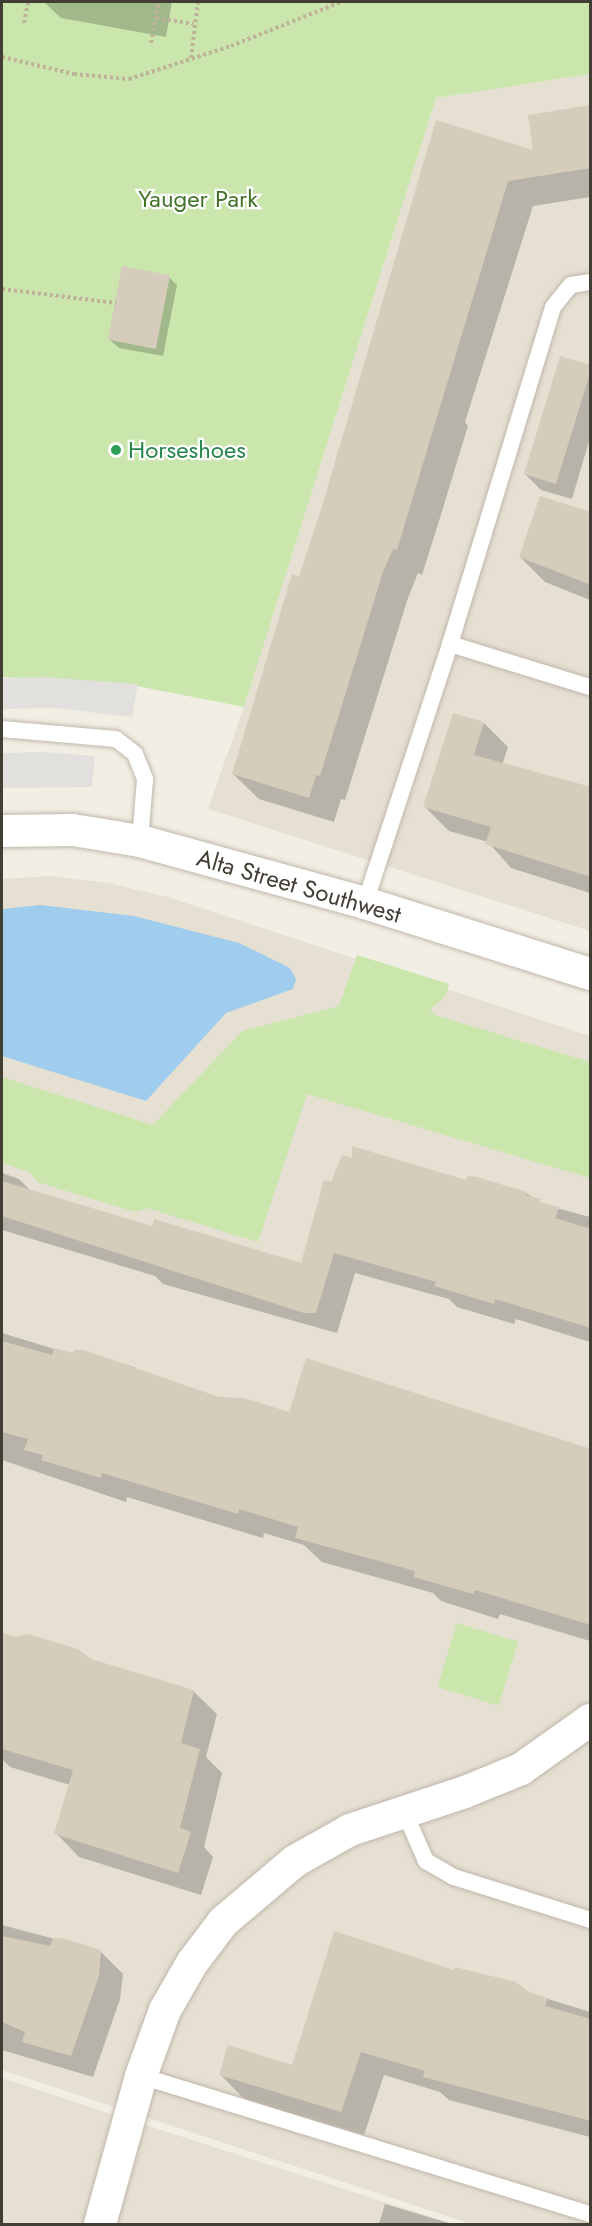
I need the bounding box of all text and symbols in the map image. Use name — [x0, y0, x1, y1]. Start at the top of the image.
park label: Yauger Park — [138, 185, 258, 213]
place label: Horseshoes — [128, 436, 246, 464]
marker: Horseshoes — [109, 443, 123, 457]
street label: Alta Street Southwest — [194, 843, 404, 929]

